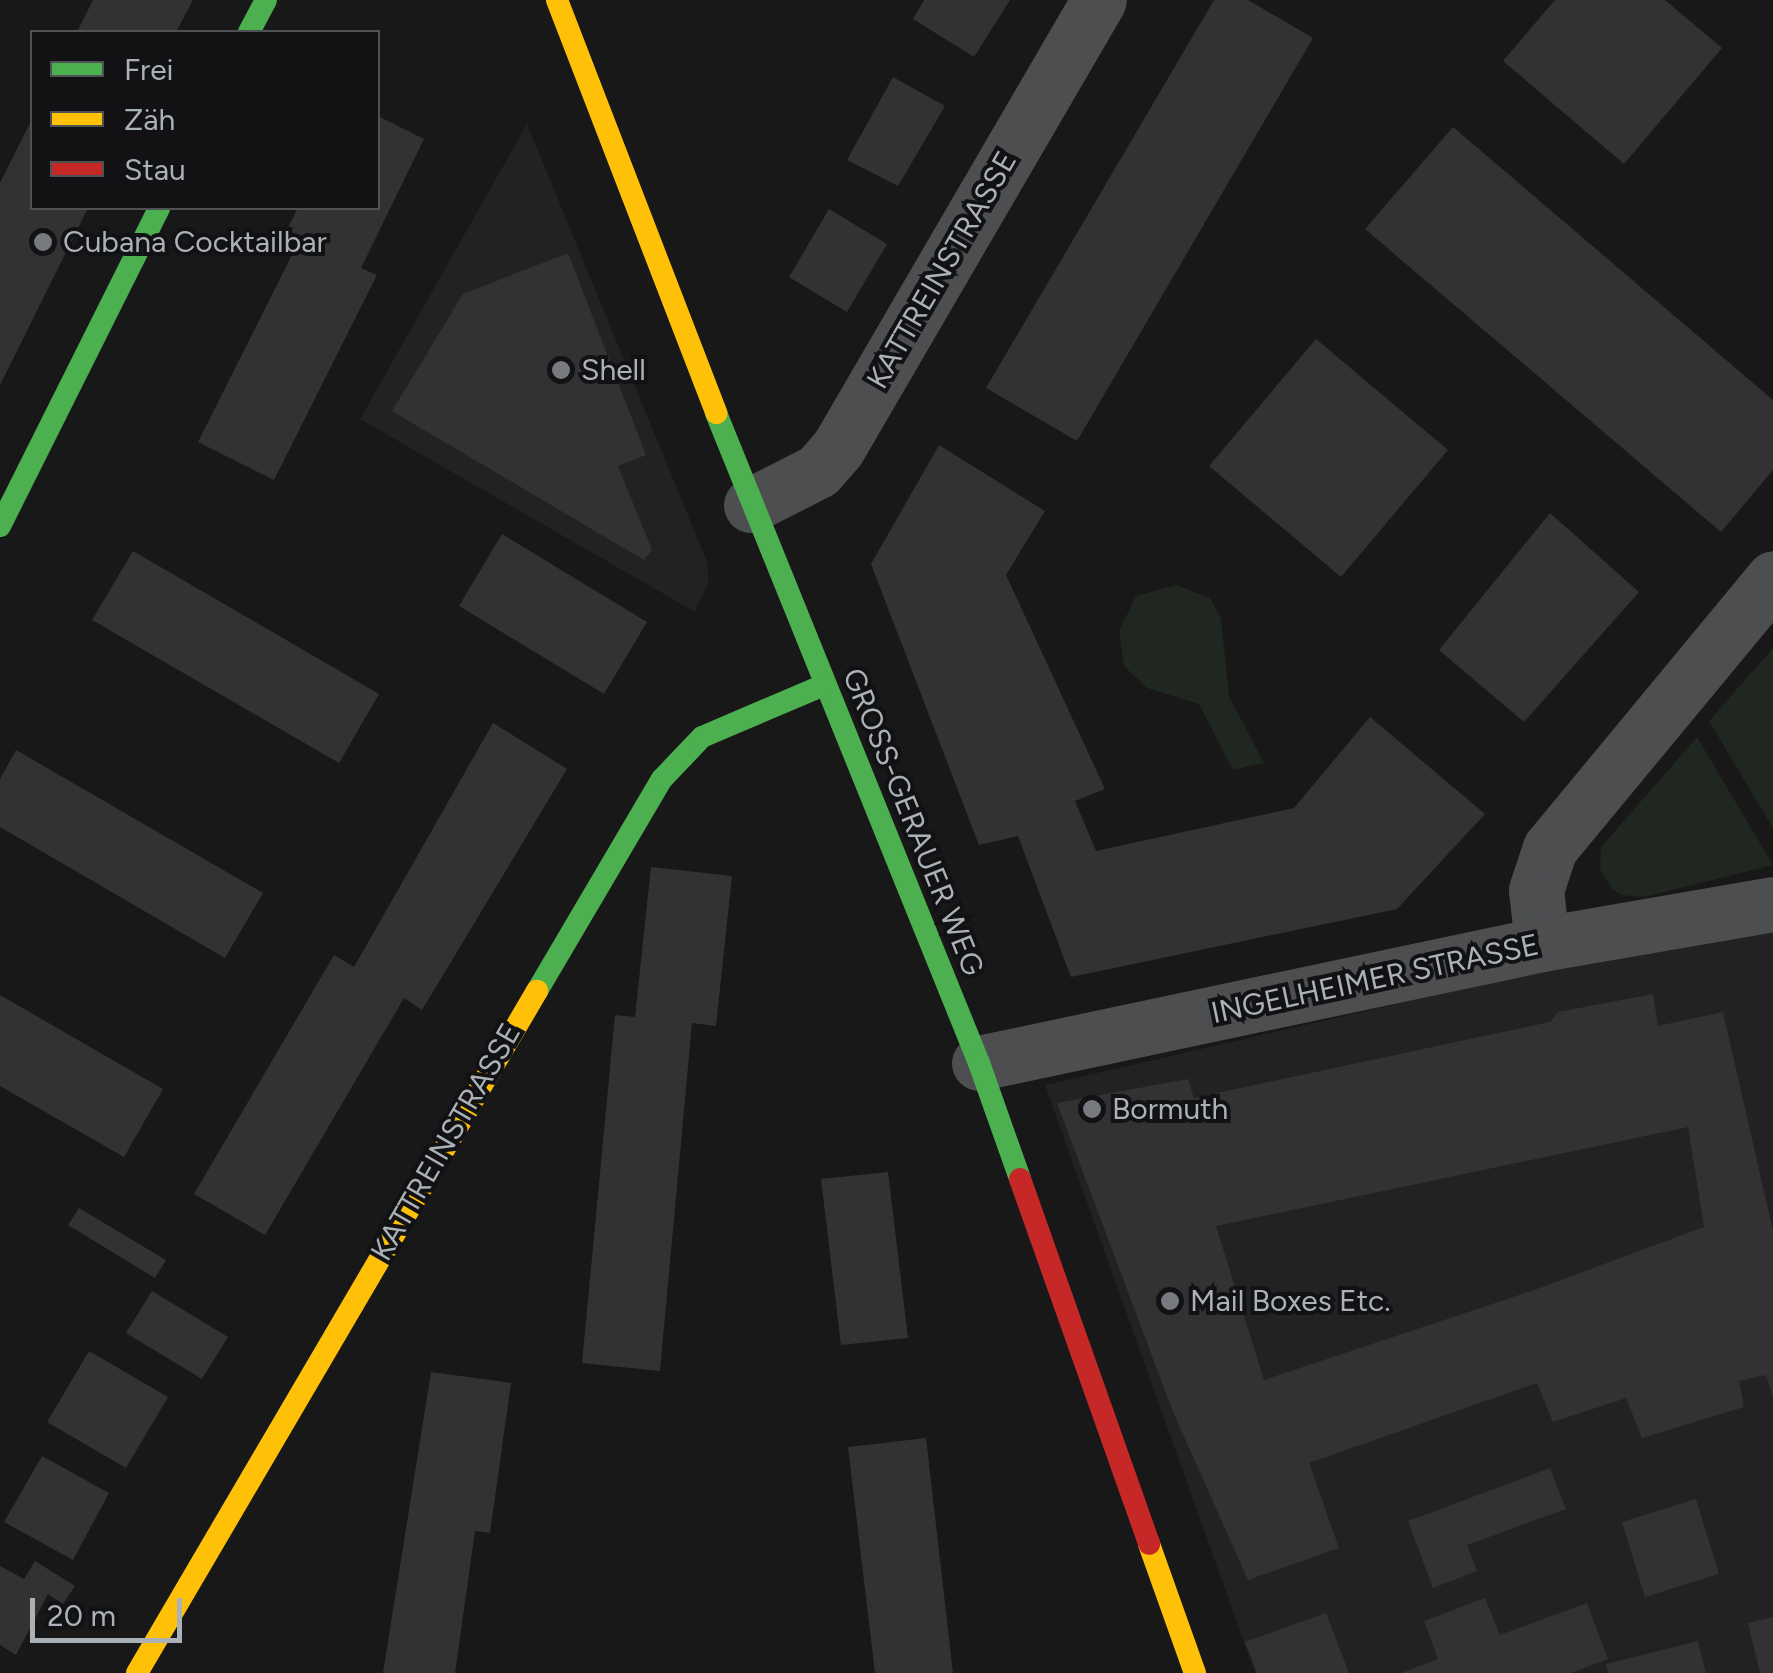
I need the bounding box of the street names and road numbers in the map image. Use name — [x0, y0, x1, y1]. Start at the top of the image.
street label: KATTREINSTRASSE — [859, 145, 1025, 395]
street label: GROSS-GERAUER WEG — [835, 663, 991, 981]
street label: INGELHEIMER STRASSE — [1208, 927, 1542, 1031]
street label: KATTREINSTRASSE — [363, 1017, 529, 1267]

